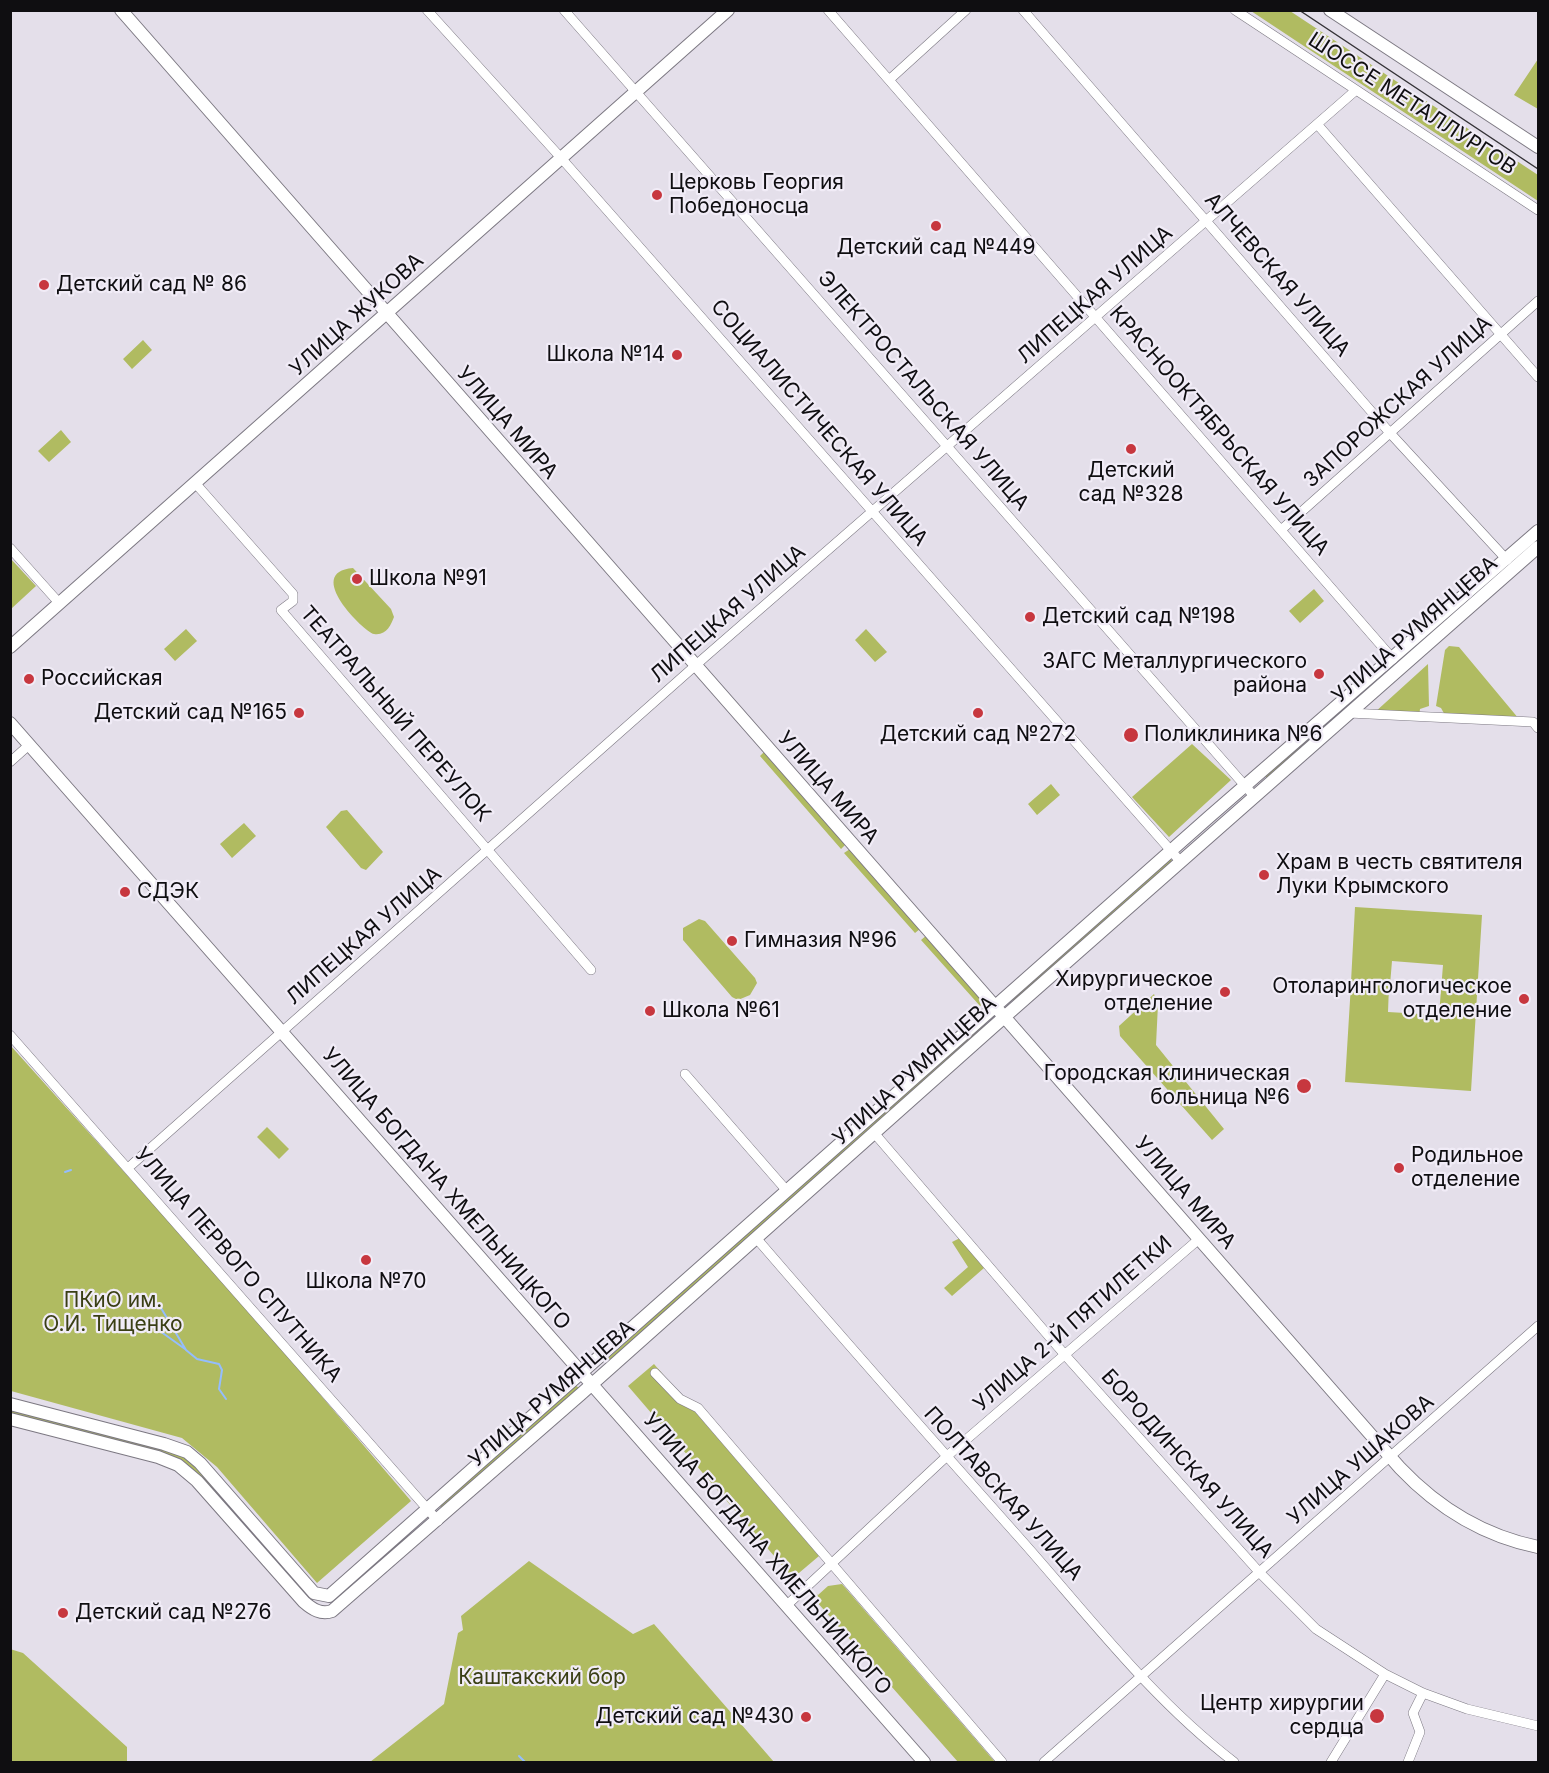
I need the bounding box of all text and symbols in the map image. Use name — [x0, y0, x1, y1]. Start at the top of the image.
street label: ШОССЕ МЕТАЛЛУРГОВ — [1303, 27, 1521, 181]
place label: Церковь Георгия Победоносца — [669, 170, 844, 220]
marker: Церковь Георгия Победоносца — [650, 188, 664, 202]
street label: АЛЧЕВСКАЯ УЛИЦА — [1199, 188, 1355, 362]
marker: Детский сад №449 — [929, 219, 943, 233]
street label: ЛИПЕЦКАЯ УЛИЦА — [1012, 221, 1178, 369]
place label: Детский сад №449 — [836, 235, 1036, 261]
street label: УЛИЦА ЖУКОВА — [285, 248, 429, 382]
street label: ЭЛЕКТРОСТАЛЬСКАЯ УЛИЦА — [812, 266, 1034, 516]
place label: Детский сад № 86 — [56, 272, 247, 298]
marker: Детский сад № 86 — [37, 278, 51, 292]
street label: СОЦИАЛИСТИЧЕСКАЯ УЛИЦА — [705, 295, 933, 551]
street label: КРАСНООКТЯБРЬСКАЯ УЛИЦА — [1104, 301, 1334, 561]
street label: ЗАПОРОЖСКАЯ УЛИЦА — [1299, 311, 1497, 493]
place label: Школа №14 — [547, 342, 665, 368]
marker: Школа №14 — [670, 348, 684, 362]
street label: УЛИЦА МИРА — [451, 361, 563, 485]
marker: Детский сад №328 — [1124, 442, 1138, 456]
place label: Детский сад №328 — [1079, 458, 1183, 508]
street label: ЛИПЕЦКАЯ УЛИЦА — [645, 540, 811, 688]
street label: УЛИЦА РУМЯНЦЕВА — [1327, 551, 1503, 709]
place label: Школа №91 — [369, 566, 487, 592]
marker: Школа №91 — [350, 572, 364, 586]
street label: ТЕАТРАЛЬНЫЙ ПЕРЕУЛОК — [295, 601, 495, 827]
place label: Детский сад №198 — [1042, 604, 1236, 630]
marker: Детский сад №198 — [1023, 610, 1037, 624]
place label: ЗАГС Металлургического района — [1042, 649, 1307, 699]
place label: Российская — [41, 666, 163, 692]
marker: ЗАГС Металлургического района — [1312, 667, 1326, 681]
marker: Российская — [22, 672, 36, 686]
place label: Детский сад №165 — [94, 700, 287, 726]
marker: Детский сад №165 — [292, 706, 306, 720]
marker: Детский сад №272 — [971, 706, 985, 720]
place label: Детский сад №272 — [880, 722, 1076, 748]
place label: Поликлиника №6 — [1144, 722, 1322, 748]
street label: УЛИЦА МИРА — [772, 726, 884, 850]
marker: Поликлиника №6 — [1122, 726, 1140, 744]
place label: Храм в честь святителя Луки Крымского — [1276, 850, 1523, 900]
street label: ЛИПЕЦКАЯ УЛИЦА — [281, 862, 447, 1010]
marker: Храм в честь святителя Луки Крымского — [1257, 868, 1271, 882]
place label: СДЭК — [137, 879, 199, 905]
marker: СДЭК — [118, 885, 132, 899]
place label: Гимназия №96 — [744, 928, 897, 954]
marker: Гимназия №96 — [725, 934, 739, 948]
place label: Хирургическое отделение — [1055, 967, 1213, 1017]
place label: Отоларингологическое отделение — [1272, 974, 1512, 1024]
marker: Хирургическое отделение — [1218, 985, 1232, 999]
street label: УЛИЦА РУМЯНЦЕВА — [828, 991, 1002, 1151]
marker: Отоларингологическое отделение — [1517, 992, 1531, 1006]
place label: Школа №61 — [662, 998, 780, 1024]
marker: Школа №61 — [643, 1004, 657, 1018]
street label: УЛИЦА БОГДАНА ХМЕЛЬНИЦКОГО — [317, 1043, 575, 1335]
place label: Городская клиническая больница №6 — [1044, 1061, 1290, 1111]
marker: Городская клиническая больница №6 — [1295, 1077, 1313, 1095]
street label: УЛИЦА МИРА — [1129, 1131, 1241, 1255]
street label: УЛИЦА ПЕРВОГО СПУТНИКА — [129, 1142, 347, 1388]
place label: Родильное отделение — [1411, 1143, 1524, 1193]
marker: Родильное отделение — [1392, 1161, 1406, 1175]
street label: УЛИЦА 2-Й ПЯТИЛЕТКИ — [969, 1231, 1177, 1417]
marker: Школа №70 — [359, 1253, 373, 1267]
place label: Школа №70 — [305, 1269, 427, 1295]
park label: ПКиО им. О.И. Тищенко — [43, 1288, 183, 1338]
street label: УЛИЦА РУМЯНЦЕВА — [464, 1315, 640, 1473]
street label: БОРОДИНСКАЯ УЛИЦА — [1096, 1364, 1278, 1564]
street label: УЛИЦА УШАКОВА — [1283, 1390, 1439, 1530]
street label: ПОЛТАВСКАЯ УЛИЦА — [918, 1402, 1088, 1586]
street label: УЛИЦА БОГДАНА ХМЕЛЬНИЦКОГО — [638, 1408, 896, 1700]
place label: Детский сад №276 — [75, 1600, 271, 1626]
marker: Детский сад №276 — [56, 1606, 70, 1620]
park label: Каштакский бор — [458, 1665, 626, 1691]
place label: Центр хирургии сердца — [1200, 1691, 1364, 1741]
place label: Детский сад №430 — [595, 1704, 794, 1730]
marker: Центр хирургии сердца — [1368, 1707, 1386, 1725]
marker: Детский сад №430 — [799, 1710, 813, 1724]

